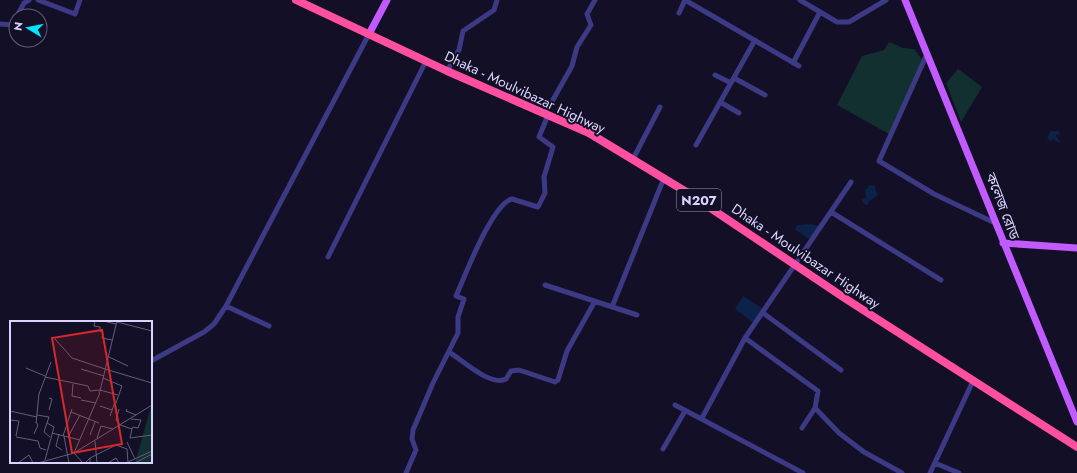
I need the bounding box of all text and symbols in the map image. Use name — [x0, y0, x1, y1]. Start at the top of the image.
north arrow — [8, 8, 48, 48]
text: N — [10, 21, 27, 32]
street label: Dhaka - Moulvibazar Highway — [441, 46, 609, 138]
street label: কলেজ রোড — [981, 169, 1025, 243]
road number: N207 — [677, 189, 721, 211]
street label: Dhaka - Moulvibazar Highway — [728, 199, 885, 314]
inset map — [10, 321, 152, 463]

